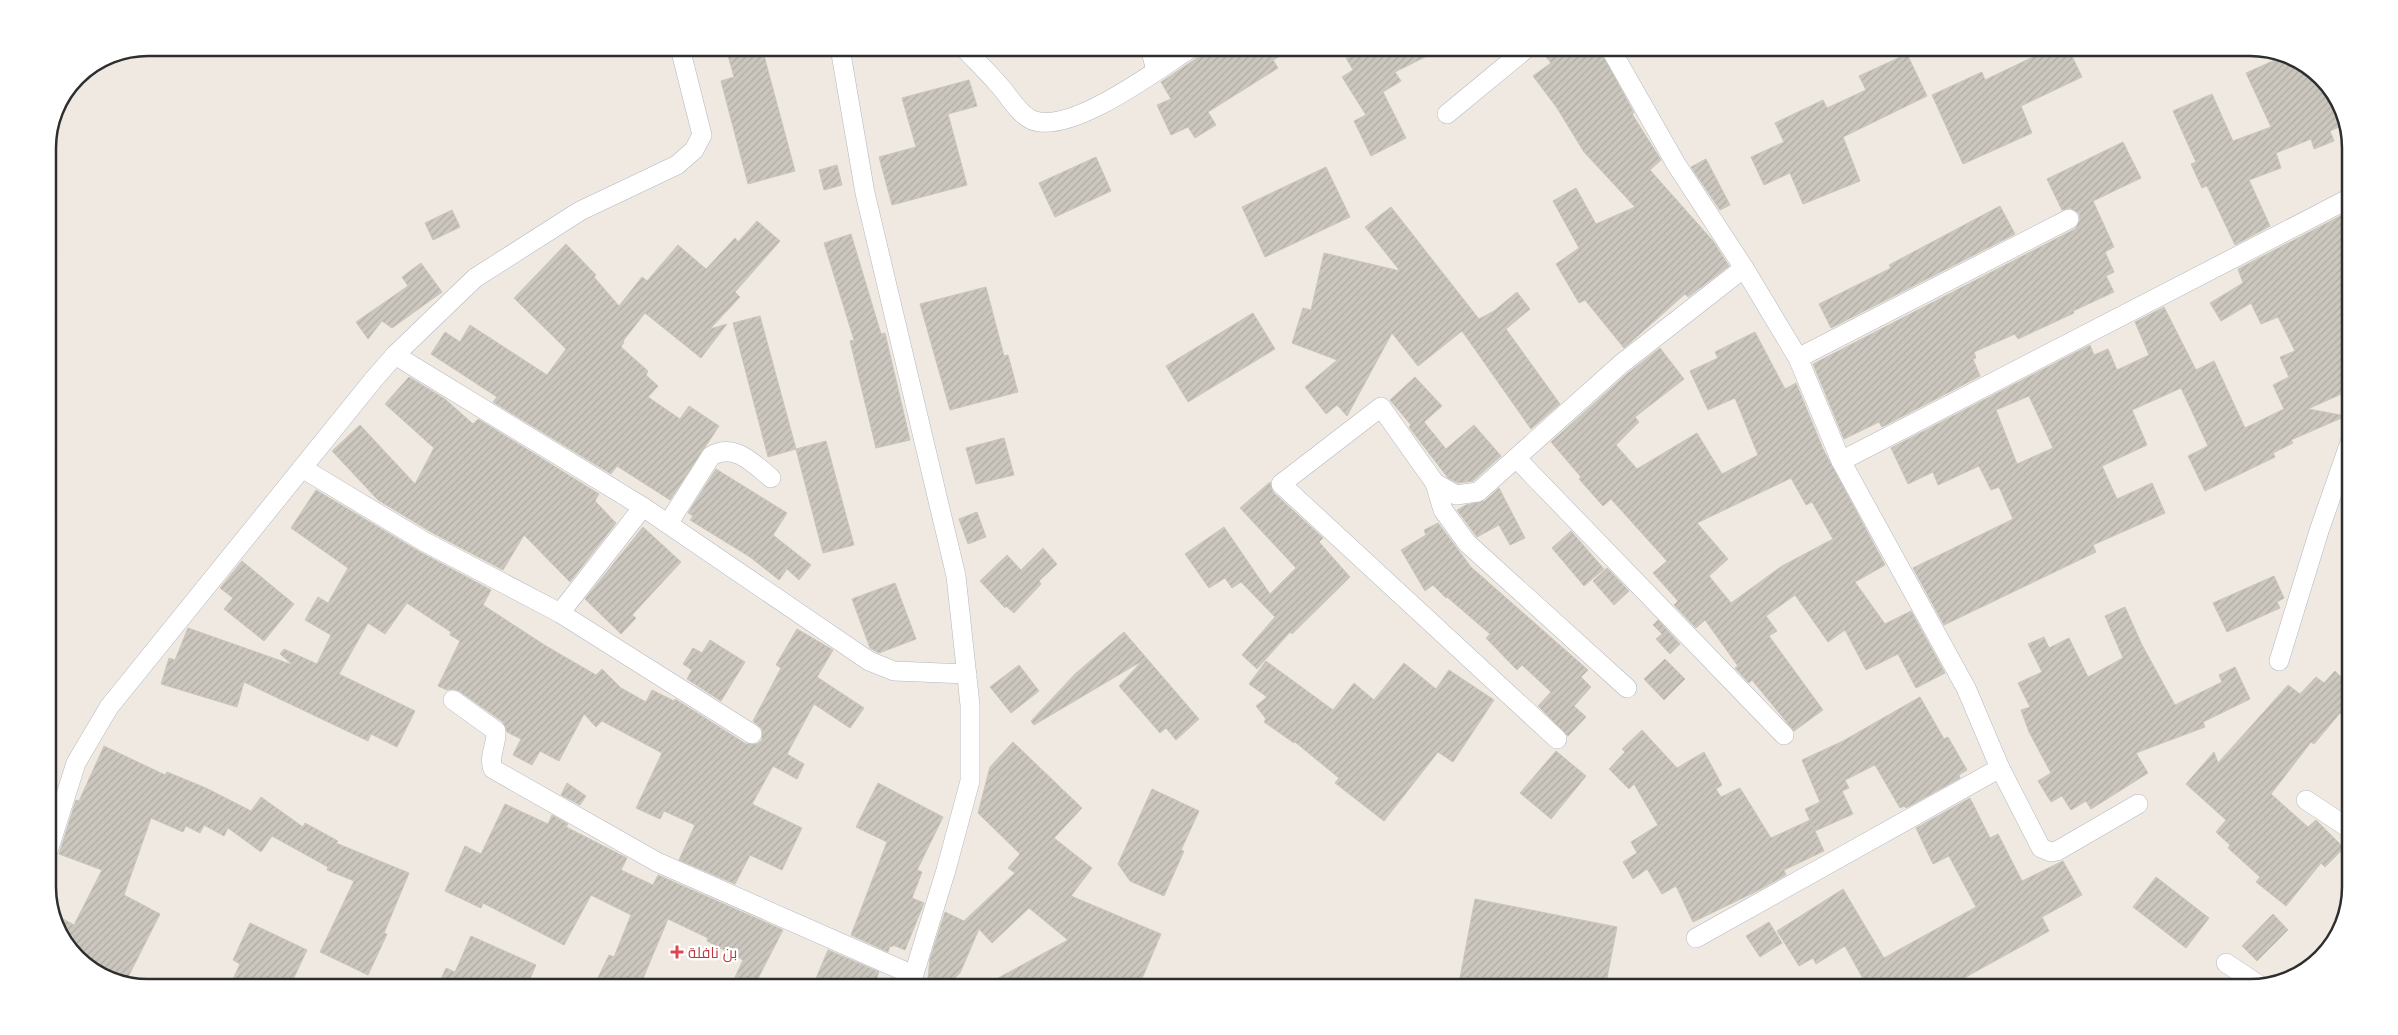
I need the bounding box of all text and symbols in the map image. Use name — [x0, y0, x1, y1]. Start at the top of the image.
place label: بن نافلة — [688, 942, 737, 963]
marker: بن نافلة — [670, 945, 684, 959]

